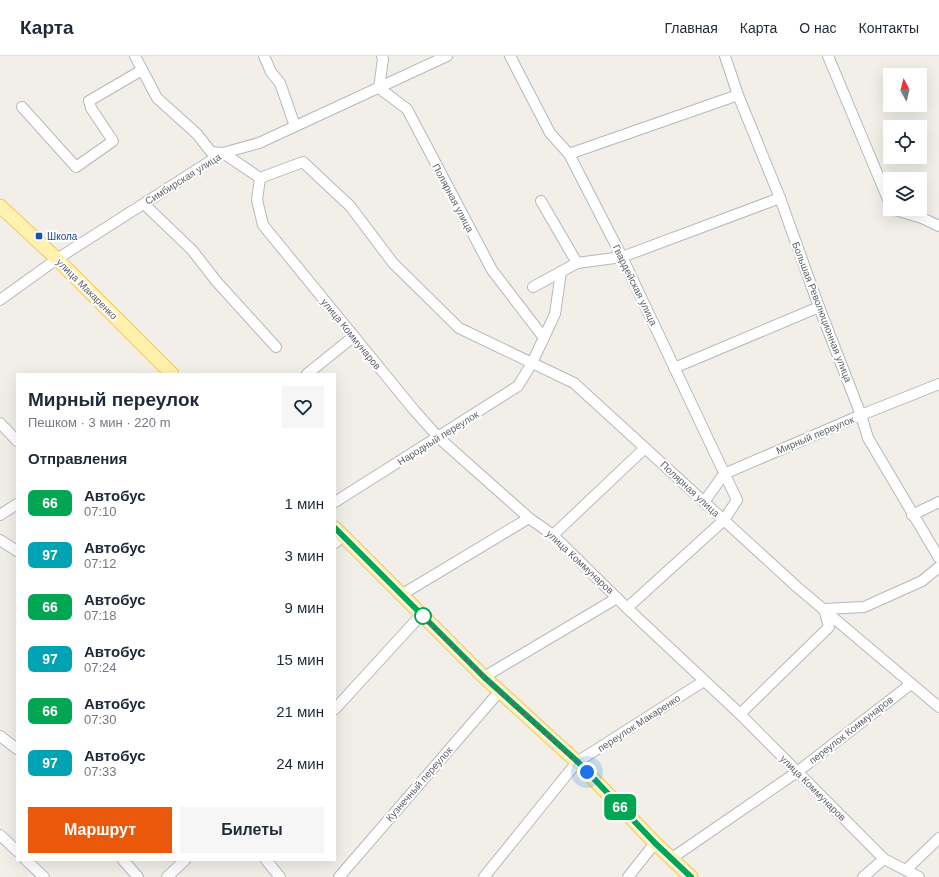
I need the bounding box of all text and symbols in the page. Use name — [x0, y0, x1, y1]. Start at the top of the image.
text: Карта — [20, 17, 74, 38]
text: Главная — [664, 20, 718, 36]
text: Карта — [740, 20, 777, 36]
text: О нас — [799, 20, 837, 36]
text: Контакты — [859, 20, 919, 36]
north arrow — [883, 68, 927, 112]
map controls — [883, 68, 927, 216]
button: locate — [883, 120, 927, 164]
street label: Симбирская улица — [143, 151, 223, 207]
street label: Полярная улица — [430, 162, 476, 235]
button: layers — [883, 172, 927, 216]
marker: Школа — [34, 231, 44, 241]
place label: Школа — [47, 231, 78, 242]
street label: Большая Революционная улица — [790, 240, 854, 384]
street label: Гвардейская улица — [611, 243, 660, 328]
street label: улица Макаренко — [54, 256, 120, 322]
street label: улица Коммунаров — [319, 296, 383, 372]
button: heart — [282, 386, 324, 428]
text: Мирный переулок — [28, 389, 199, 410]
street label: Народный переулок — [396, 408, 481, 467]
street label: Мирный переулок — [775, 413, 856, 456]
text: Пешком · 3 мин · 220 m — [28, 415, 170, 430]
text: Отправления — [28, 450, 127, 467]
street label: Полярная улица — [658, 459, 722, 519]
text: Автобус — [84, 487, 146, 504]
text: 66 — [42, 495, 58, 511]
text: 1 мин — [285, 495, 324, 512]
text: 07:10 — [84, 504, 117, 519]
street label: улица Коммунаров — [544, 528, 616, 596]
text: Автобус — [84, 539, 146, 556]
text: 97 — [42, 547, 58, 563]
text: 3 мин — [285, 547, 324, 564]
text: 07:12 — [84, 556, 117, 571]
text: Автобус — [84, 591, 146, 608]
text: 66 — [42, 599, 58, 615]
text: 9 мин — [285, 599, 324, 616]
unlabelled marker — [414, 607, 432, 625]
text: 07:18 — [84, 608, 117, 623]
text: Автобус — [84, 643, 146, 660]
text: 97 — [42, 651, 58, 667]
text: 15 мин — [276, 651, 324, 668]
text: 07:24 — [84, 660, 117, 675]
street label: переулок Макаренко — [596, 692, 683, 754]
street label: переулок Коммунаров — [807, 694, 895, 766]
text: Автобус — [84, 695, 146, 712]
text: 66 — [42, 703, 58, 719]
text: 21 мин — [276, 703, 324, 720]
text: 07:30 — [84, 712, 117, 727]
street label: Кузнечный переулок — [384, 744, 455, 823]
text: Автобус — [84, 747, 146, 764]
street label: улица Коммунаров — [778, 753, 848, 823]
text: 97 — [42, 755, 58, 771]
text: 24 мин — [276, 755, 324, 772]
your location — [577, 762, 597, 782]
text: 07:33 — [84, 764, 117, 779]
line badge: 66 — [602, 794, 638, 820]
text: 66 — [612, 799, 628, 815]
button: Маршрут — [28, 807, 172, 853]
button: Билеты — [180, 807, 324, 853]

